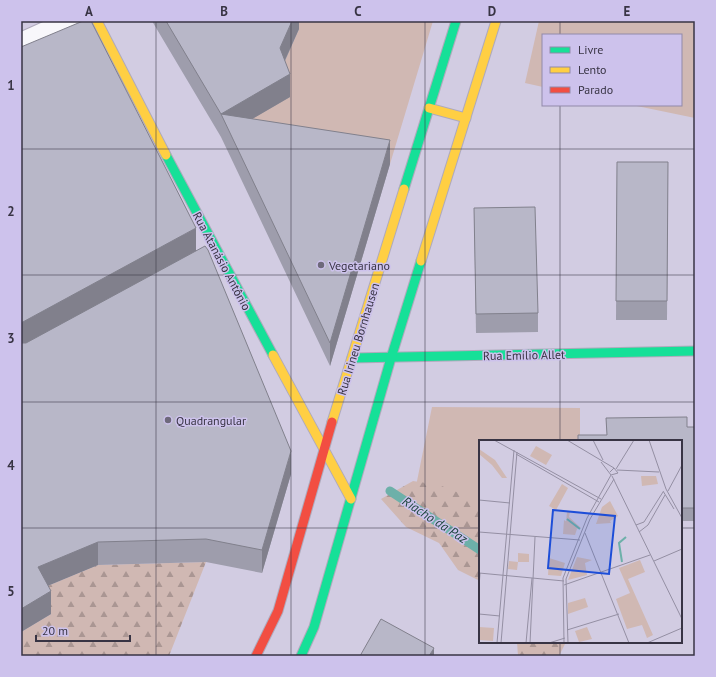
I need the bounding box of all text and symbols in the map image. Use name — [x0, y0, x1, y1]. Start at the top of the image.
text: A — [85, 3, 93, 20]
text: B — [220, 3, 228, 20]
text: C — [354, 3, 362, 20]
text: D — [488, 3, 496, 20]
text: E — [624, 3, 631, 20]
legend — [542, 34, 682, 106]
text: Livre — [578, 42, 603, 57]
text: Lento — [578, 62, 607, 77]
text: 1 — [7, 77, 15, 94]
text: Parado — [578, 82, 613, 97]
text: 2 — [7, 203, 15, 220]
street label: Rua Atanásio Antônio — [190, 209, 254, 313]
place label: Vegetariano — [328, 258, 390, 273]
marker: Vegetariano — [316, 260, 326, 270]
street label: Rua Irineu Bornhausen — [334, 281, 382, 397]
text: 3 — [7, 330, 15, 347]
street label: Rua Emílio Allet — [483, 347, 565, 363]
place label: Quadrangular — [176, 413, 246, 428]
marker: Quadrangular — [163, 415, 173, 425]
inset map — [479, 440, 682, 643]
text: 4 — [7, 457, 15, 474]
water label: Riacho da Paz — [399, 493, 471, 548]
text: 5 — [7, 583, 15, 600]
scale bar — [36, 617, 130, 643]
text: 20 m — [42, 623, 68, 638]

